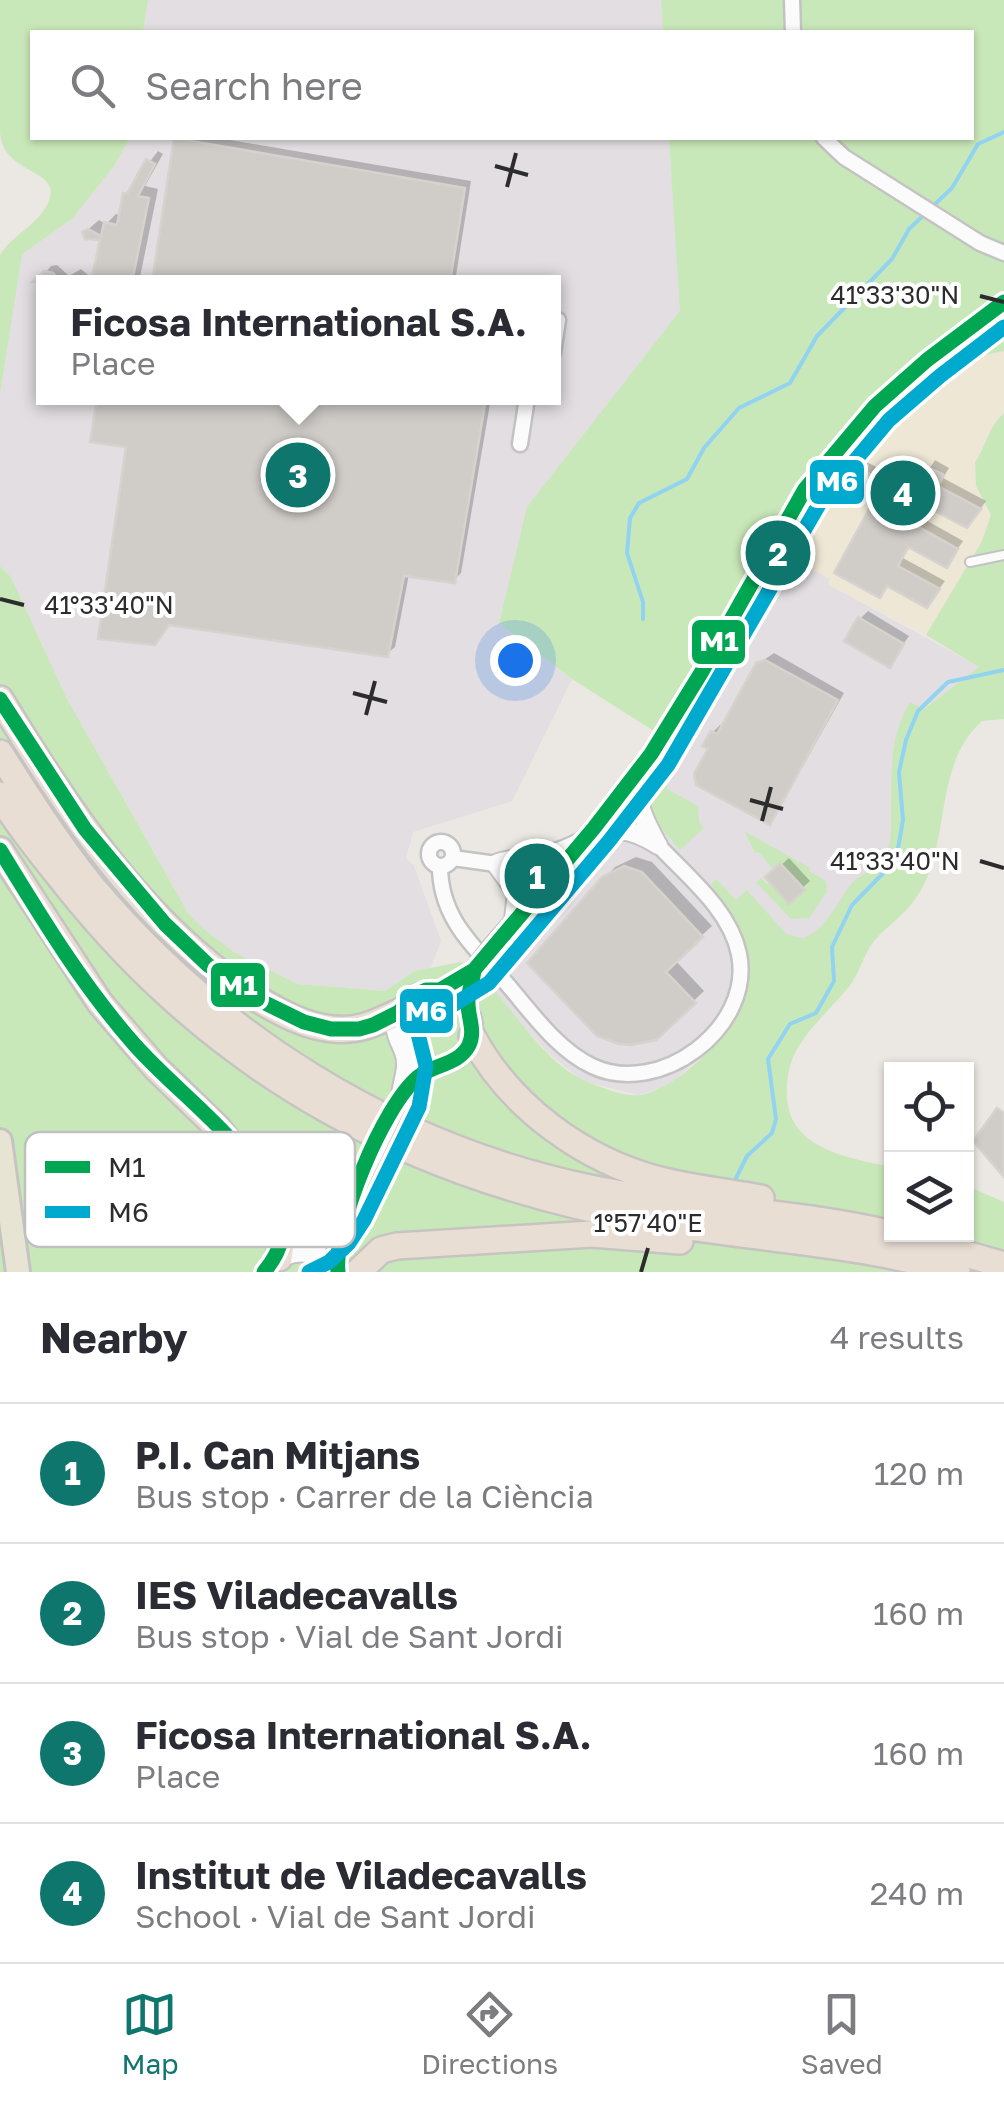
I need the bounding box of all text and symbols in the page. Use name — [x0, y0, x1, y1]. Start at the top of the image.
search box — [30, 30, 974, 140]
icon: search — [65, 58, 120, 113]
text: Search here — [145, 63, 363, 108]
popup — [36, 275, 561, 405]
text: 41°33'30"N — [831, 279, 959, 310]
text: Ficosa International S.A. — [70, 299, 527, 344]
text: Place — [70, 344, 155, 382]
pin: 3 — [266, 438, 330, 512]
pin: 4 — [870, 456, 936, 530]
line badge: M6 — [808, 458, 866, 506]
text: M6 — [816, 464, 858, 497]
pin: 2 — [746, 516, 810, 590]
text: 41°33'40"N — [44, 589, 174, 620]
line badge: M1 — [690, 618, 747, 666]
text: M1 — [699, 624, 739, 657]
your location — [490, 635, 541, 686]
pin: 1 — [504, 838, 570, 914]
text: 41°33'40"N — [830, 845, 960, 876]
line badge: M1 — [209, 961, 267, 1009]
text: M1 — [218, 968, 258, 1001]
line badge: M6 — [398, 987, 455, 1035]
text: M6 — [405, 994, 447, 1027]
map controls — [884, 1062, 974, 1242]
button: locate — [884, 1062, 974, 1152]
legend — [25, 1132, 355, 1247]
text: M1 — [108, 1150, 146, 1183]
button: layers — [884, 1152, 974, 1242]
text: M6 — [108, 1195, 149, 1228]
text: 1°57'40"E — [594, 1207, 702, 1238]
text: Nearby — [40, 1312, 188, 1362]
text: 4 results — [830, 1318, 964, 1356]
text: P.I. Can Mitjans — [135, 1432, 420, 1477]
text: 1 — [64, 1454, 81, 1492]
text: 120 m — [874, 1454, 964, 1492]
text: Bus stop · Carrer de la Ciència — [135, 1477, 594, 1515]
text: IES Viladecavalls — [135, 1572, 458, 1617]
text: 2 — [63, 1594, 82, 1632]
text: 160 m — [873, 1594, 964, 1632]
text: Bus stop · Vial de Sant Jordi — [135, 1617, 564, 1655]
text: Ficosa International S.A. — [135, 1712, 592, 1757]
text: 3 — [63, 1734, 82, 1772]
text: 160 m — [873, 1734, 964, 1772]
text: Place — [135, 1757, 220, 1795]
text: Institut de Viladecavalls — [135, 1852, 587, 1897]
text: 4 — [62, 1874, 83, 1912]
text: 240 m — [870, 1874, 964, 1912]
text: School · Vial de Sant Jordi — [135, 1897, 536, 1935]
tab: Map — [121, 1987, 179, 2080]
tab: Directions — [421, 1987, 558, 2080]
tab: Saved — [801, 1987, 883, 2080]

